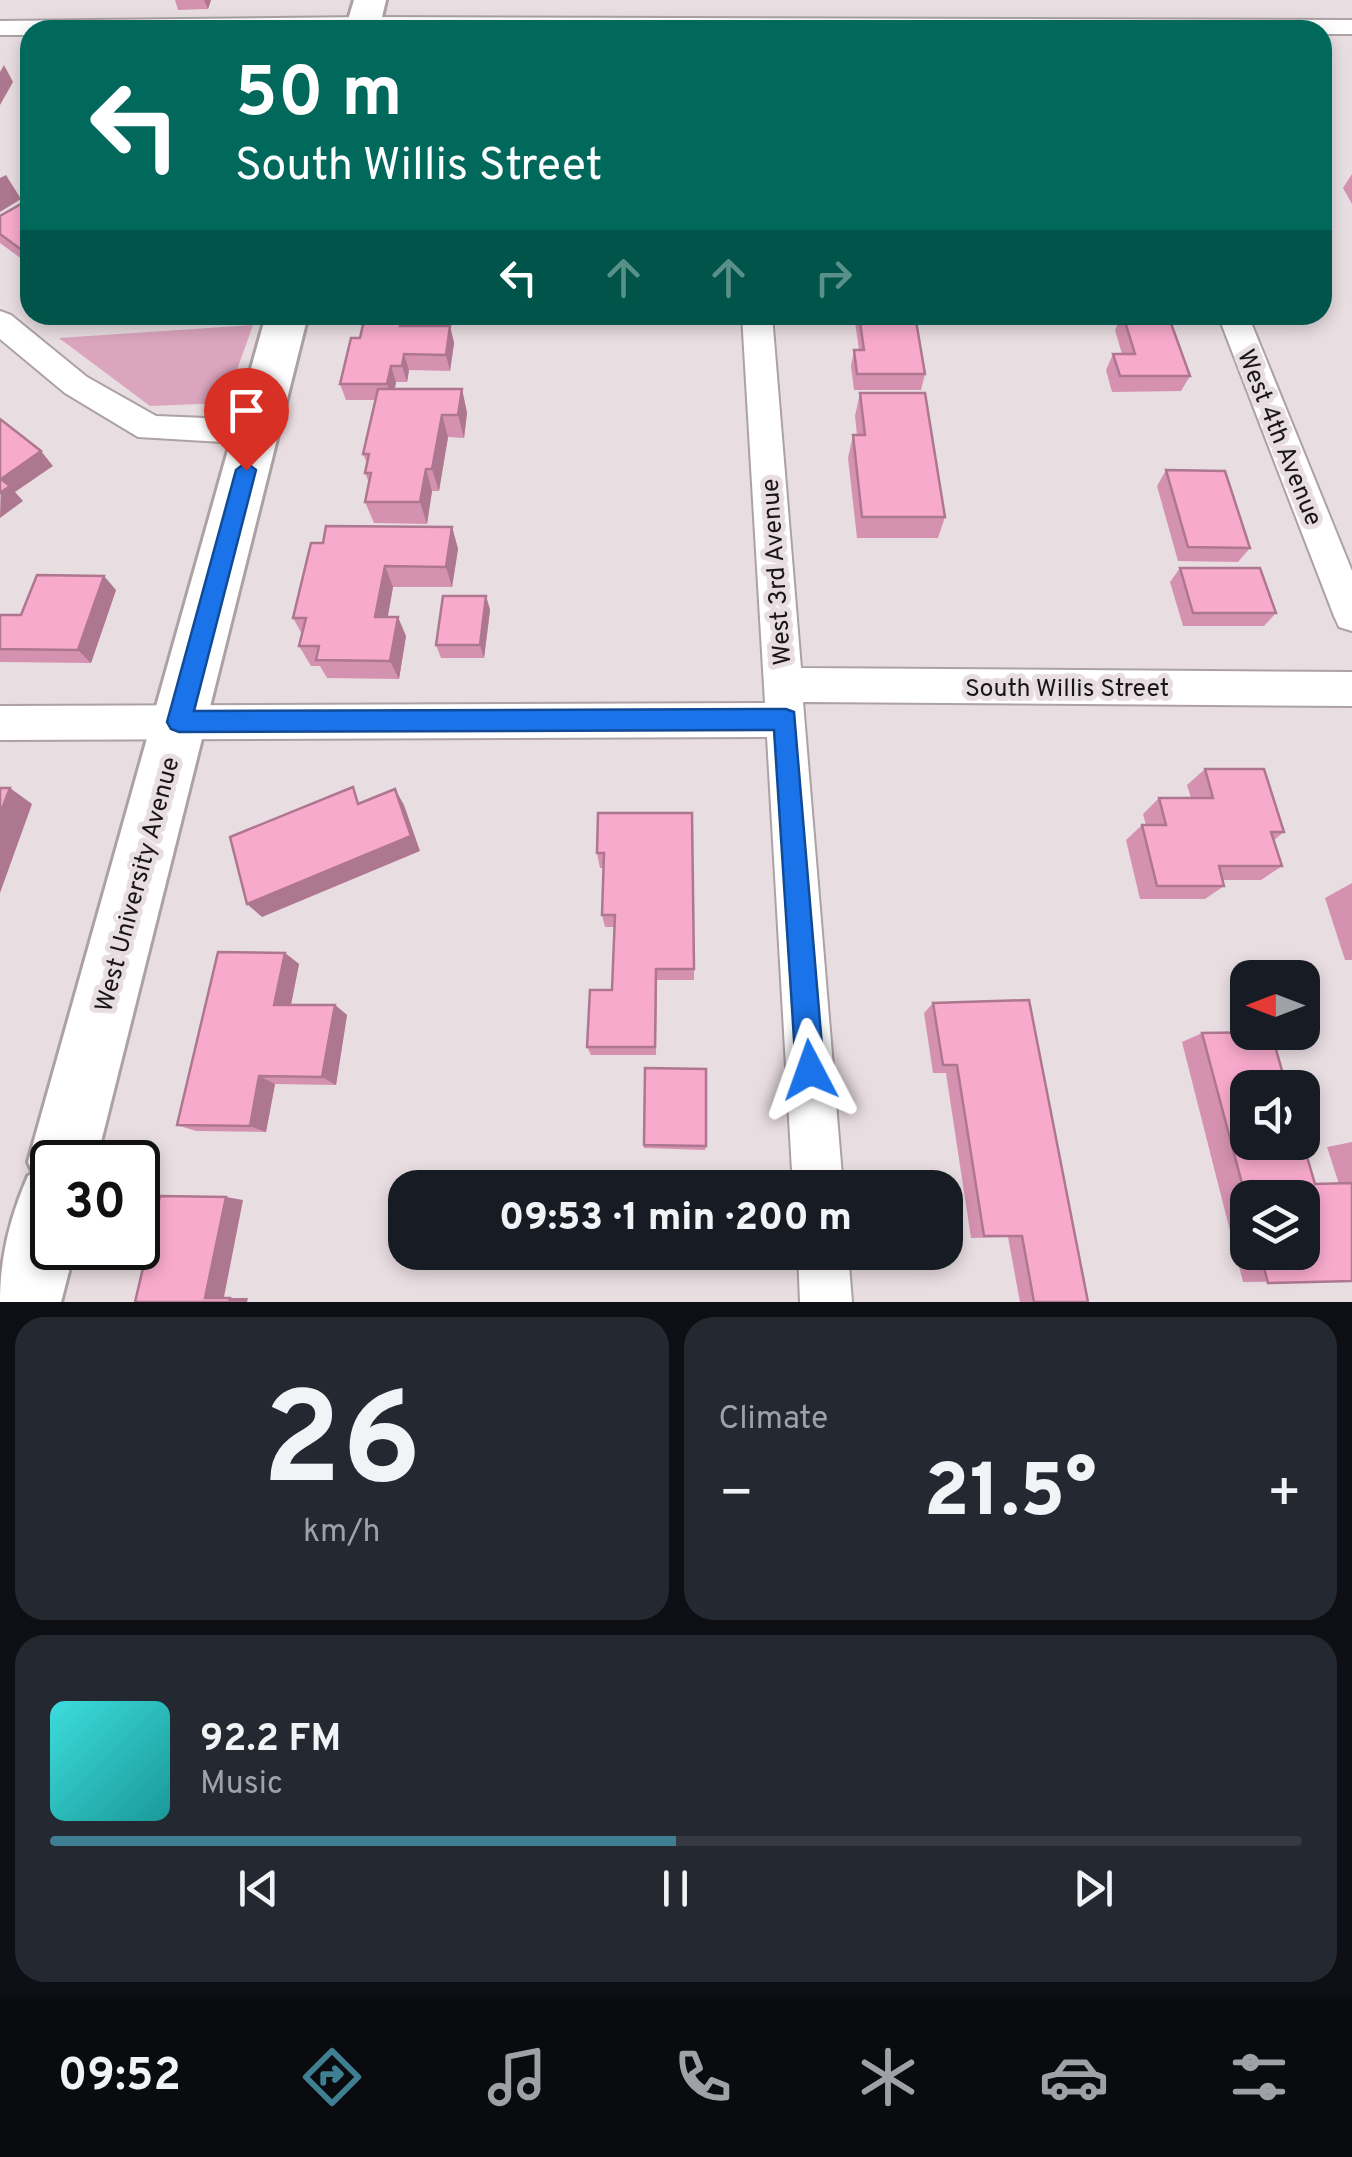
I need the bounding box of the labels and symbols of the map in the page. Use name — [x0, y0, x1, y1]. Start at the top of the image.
street label: West 4th Avenue — [1228, 345, 1328, 531]
pin — [204, 368, 289, 471]
street label: West 3rd Avenue — [756, 477, 800, 666]
street label: South Willis Street — [965, 674, 1169, 706]
street label: West University Avenue — [89, 754, 188, 1016]
north arrow — [1230, 960, 1320, 1050]
position arrow — [758, 1018, 862, 1122]
speed limit sign: 30 — [30, 1140, 160, 1270]

